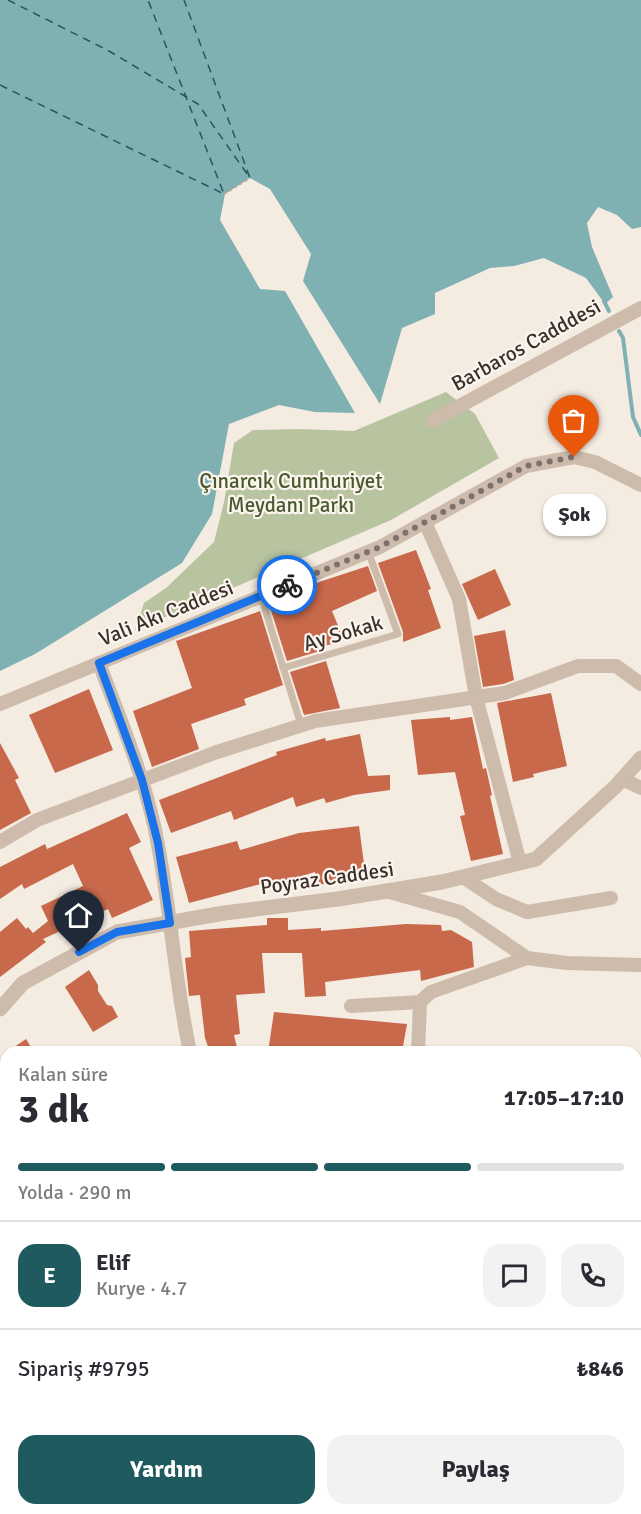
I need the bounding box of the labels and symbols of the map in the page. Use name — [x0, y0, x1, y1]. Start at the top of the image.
street label: Barbaros Cadddesi — [447, 293, 605, 397]
pin — [548, 395, 599, 457]
park label: Çınarcık Cumhuriyet Meydanı Parkı — [199, 468, 383, 518]
callout: Şok — [542, 493, 606, 535]
courier — [257, 555, 317, 615]
street label: Vali Akı Caddesi — [95, 574, 237, 652]
street label: Ay Sokak — [300, 609, 386, 657]
street label: Poyraz Caddesi — [258, 856, 396, 900]
pin — [53, 890, 104, 952]

